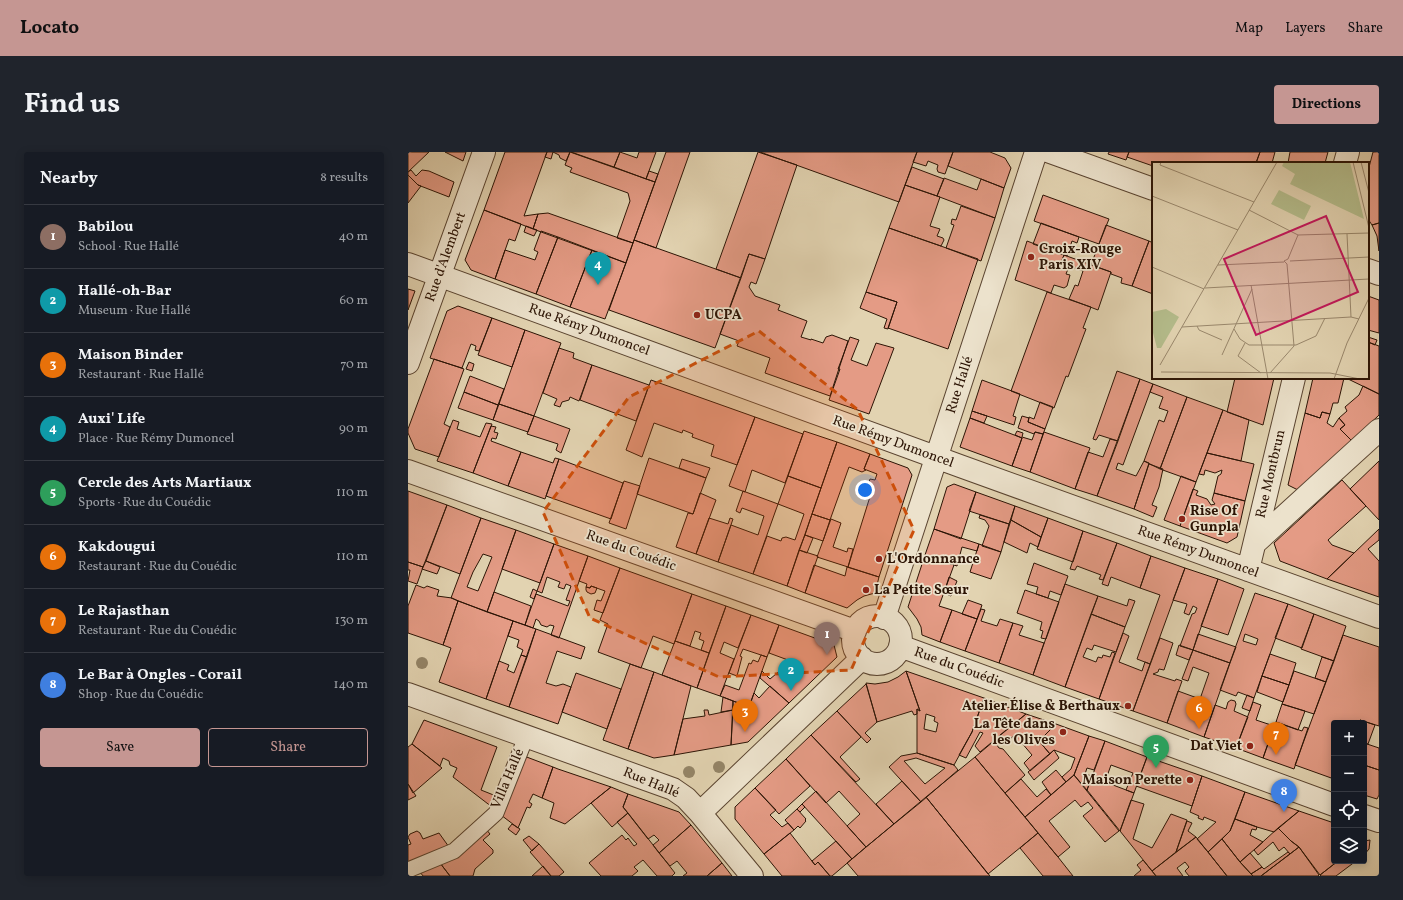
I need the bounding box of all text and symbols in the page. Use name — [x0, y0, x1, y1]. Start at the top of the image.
text: Locato — [20, 15, 79, 41]
text: Map — [1235, 19, 1263, 38]
text: Layers — [1285, 19, 1325, 38]
text: Share — [1347, 19, 1383, 38]
text: Find us — [24, 85, 120, 124]
button: Directions — [1274, 85, 1379, 124]
inset map — [1152, 162, 1369, 379]
text: Nearby — [40, 167, 98, 190]
text: 8 results — [320, 169, 368, 187]
street label: Rue d'Alembert — [421, 209, 471, 305]
text: Babilou — [78, 217, 133, 238]
text: 1 — [50, 228, 56, 246]
text: 40 m — [339, 228, 368, 246]
text: School · Rue Hallé — [78, 238, 179, 256]
place label: Croix-Rouge Paris XIV — [1039, 240, 1121, 275]
pin: 4 — [585, 252, 611, 285]
marker: Croix-Rouge Paris XIV — [1026, 252, 1036, 262]
text: Hallé-oh-Bar — [78, 281, 171, 302]
text: 2 — [50, 292, 56, 310]
text: 60 m — [340, 292, 368, 310]
street label: Rue Rémy Dumoncel — [526, 299, 652, 361]
text: Museum · Rue Hallé — [78, 302, 191, 320]
place label: UCPA — [705, 306, 742, 325]
marker: UCPA — [692, 310, 702, 320]
text: Maison Binder — [78, 345, 183, 366]
street label: Rue Hallé — [942, 353, 978, 416]
text: 3 — [50, 356, 56, 374]
text: 70 m — [340, 356, 368, 374]
text: Restaurant · Rue Hallé — [78, 366, 204, 384]
text: Auxi' Life — [78, 409, 145, 430]
street label: Rue Rémy Dumoncel — [830, 411, 956, 473]
text: 4 — [49, 420, 57, 438]
text: 90 m — [339, 420, 368, 438]
street label: Rue Montbrun — [1252, 428, 1290, 520]
text: Place · Rue Rémy Dumoncel — [78, 430, 235, 448]
text: Cercle des Arts Martiaux — [78, 473, 252, 494]
your location — [855, 480, 875, 500]
text: 5 — [50, 484, 56, 502]
text: 110 m — [336, 484, 368, 502]
text: Sports · Rue du Couédic — [78, 494, 211, 512]
place label: Rise Of Gunpla — [1190, 502, 1239, 537]
marker: Rise Of Gunpla — [1177, 514, 1187, 524]
street label: Rue Rémy Dumoncel — [1135, 521, 1261, 583]
street label: Rue du Couédic — [583, 526, 679, 576]
text: Kakdougui — [78, 537, 155, 558]
text: 6 — [49, 548, 57, 566]
text: 110 m — [336, 548, 368, 566]
place label: L'Ordonnance — [887, 550, 980, 569]
marker: L'Ordonnance — [874, 554, 884, 564]
text: Restaurant · Rue du Couédic — [78, 558, 237, 576]
place label: La Petite Sœur — [874, 581, 969, 600]
marker: La Petite Sœur — [861, 585, 871, 595]
text: Le Rajasthan — [78, 601, 170, 622]
text: 7 — [50, 612, 56, 630]
text: 130 m — [335, 612, 368, 630]
text: Restaurant · Rue du Couédic — [78, 622, 237, 640]
pin: 1 — [814, 622, 840, 655]
street label: Rue du Couédic — [911, 643, 1007, 693]
pin: 2 — [778, 658, 804, 691]
text: Le Bar à Ongles - Corail — [78, 665, 242, 686]
text: 8 — [49, 676, 57, 694]
text: 140 m — [334, 676, 368, 694]
text: Shop · Rue du Couédic — [78, 686, 203, 704]
pin: 6 — [1186, 696, 1212, 729]
place label: Atelier Élise & Berthaux — [962, 697, 1120, 716]
pin: 3 — [732, 699, 758, 732]
marker: Atelier Élise & Berthaux — [1123, 701, 1133, 711]
place label: La Tête dans les Olives — [974, 715, 1055, 750]
map controls — [1331, 720, 1367, 864]
button: + — [1331, 720, 1367, 756]
pin: 7 — [1263, 722, 1289, 755]
marker: La Tête dans les Olives — [1058, 727, 1068, 737]
button: Save — [40, 728, 200, 767]
button: Share — [208, 728, 368, 767]
pin: 5 — [1143, 735, 1169, 768]
place label: Dat Viet — [1190, 737, 1242, 756]
marker: Dat Viet — [1245, 741, 1255, 751]
street label: Villa Hallé — [487, 746, 529, 812]
button: − — [1331, 756, 1367, 792]
street label: Rue Hallé — [620, 763, 682, 803]
place label: Maison Perette — [1082, 771, 1182, 790]
marker: Maison Perette — [1185, 775, 1195, 785]
pin: 8 — [1271, 779, 1297, 812]
button: locate — [1331, 792, 1367, 828]
button: layers — [1331, 828, 1367, 864]

